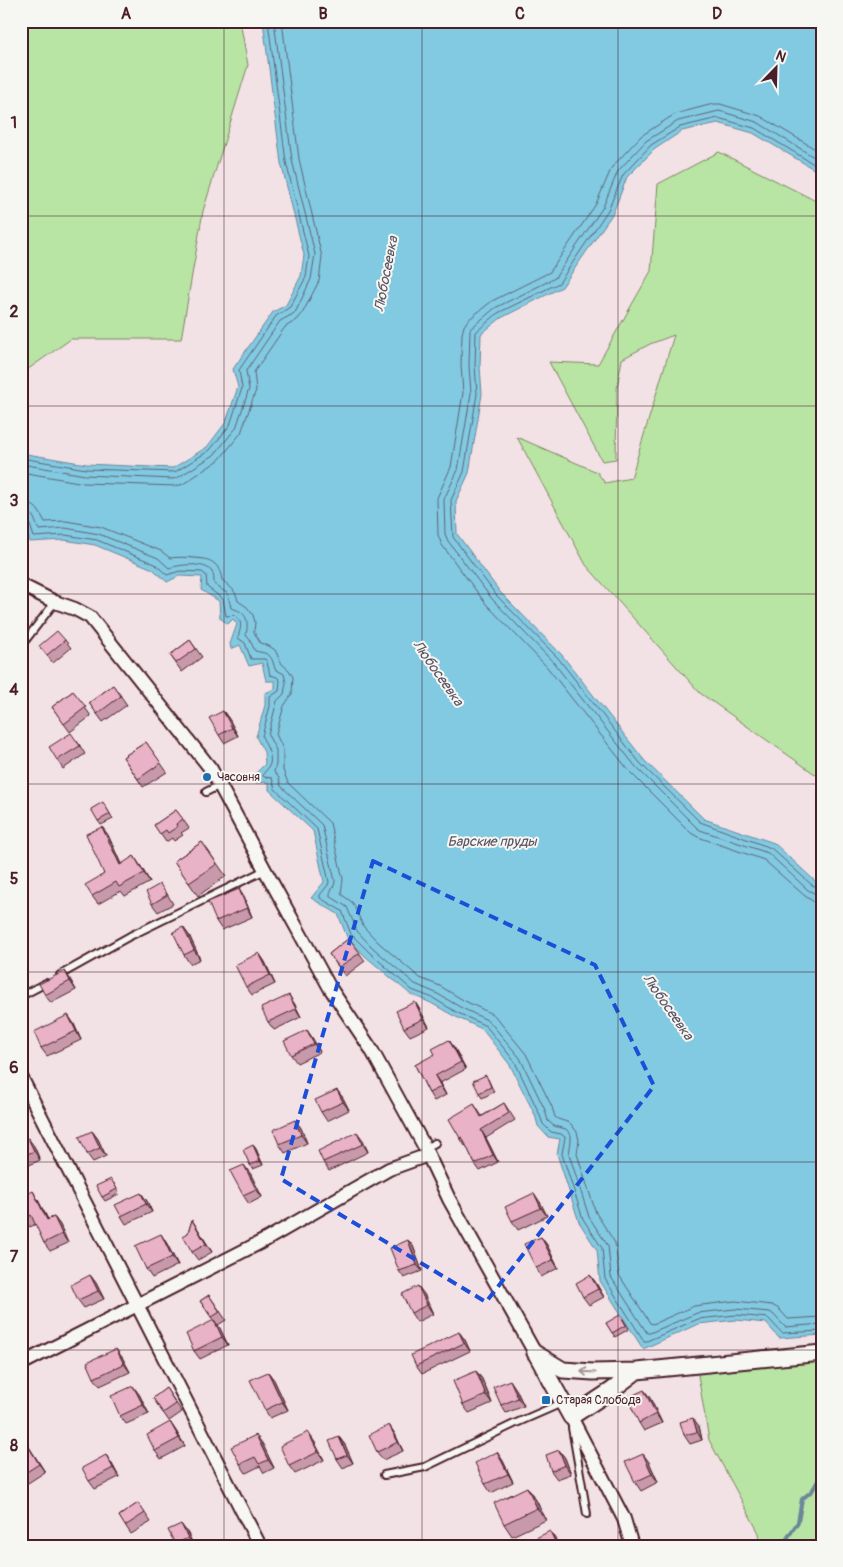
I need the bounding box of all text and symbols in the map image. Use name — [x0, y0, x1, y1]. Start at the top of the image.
text: A — [121, 4, 132, 24]
text: B — [318, 4, 328, 24]
text: C — [515, 4, 525, 24]
text: D — [712, 4, 722, 24]
north arrow — [750, 42, 800, 92]
text: N — [773, 47, 789, 66]
text: 1 — [11, 113, 17, 133]
water label: Любосеевка — [370, 233, 402, 313]
text: 2 — [10, 302, 19, 322]
text: 3 — [10, 491, 19, 511]
water label: Любосеевка — [409, 637, 468, 710]
text: 4 — [9, 680, 19, 700]
place label: Часовня — [217, 770, 260, 785]
marker: Часовня — [201, 771, 213, 783]
water label: Барские пруды — [447, 833, 538, 850]
text: 5 — [10, 869, 19, 889]
water label: Любосеевка — [639, 971, 698, 1044]
text: 6 — [9, 1058, 19, 1078]
text: 7 — [10, 1247, 19, 1267]
one-way arrow — [580, 1367, 596, 1376]
place label: Старая Слобода — [556, 1393, 641, 1408]
marker: Старая Слобода — [540, 1394, 552, 1406]
text: 8 — [10, 1436, 18, 1456]

